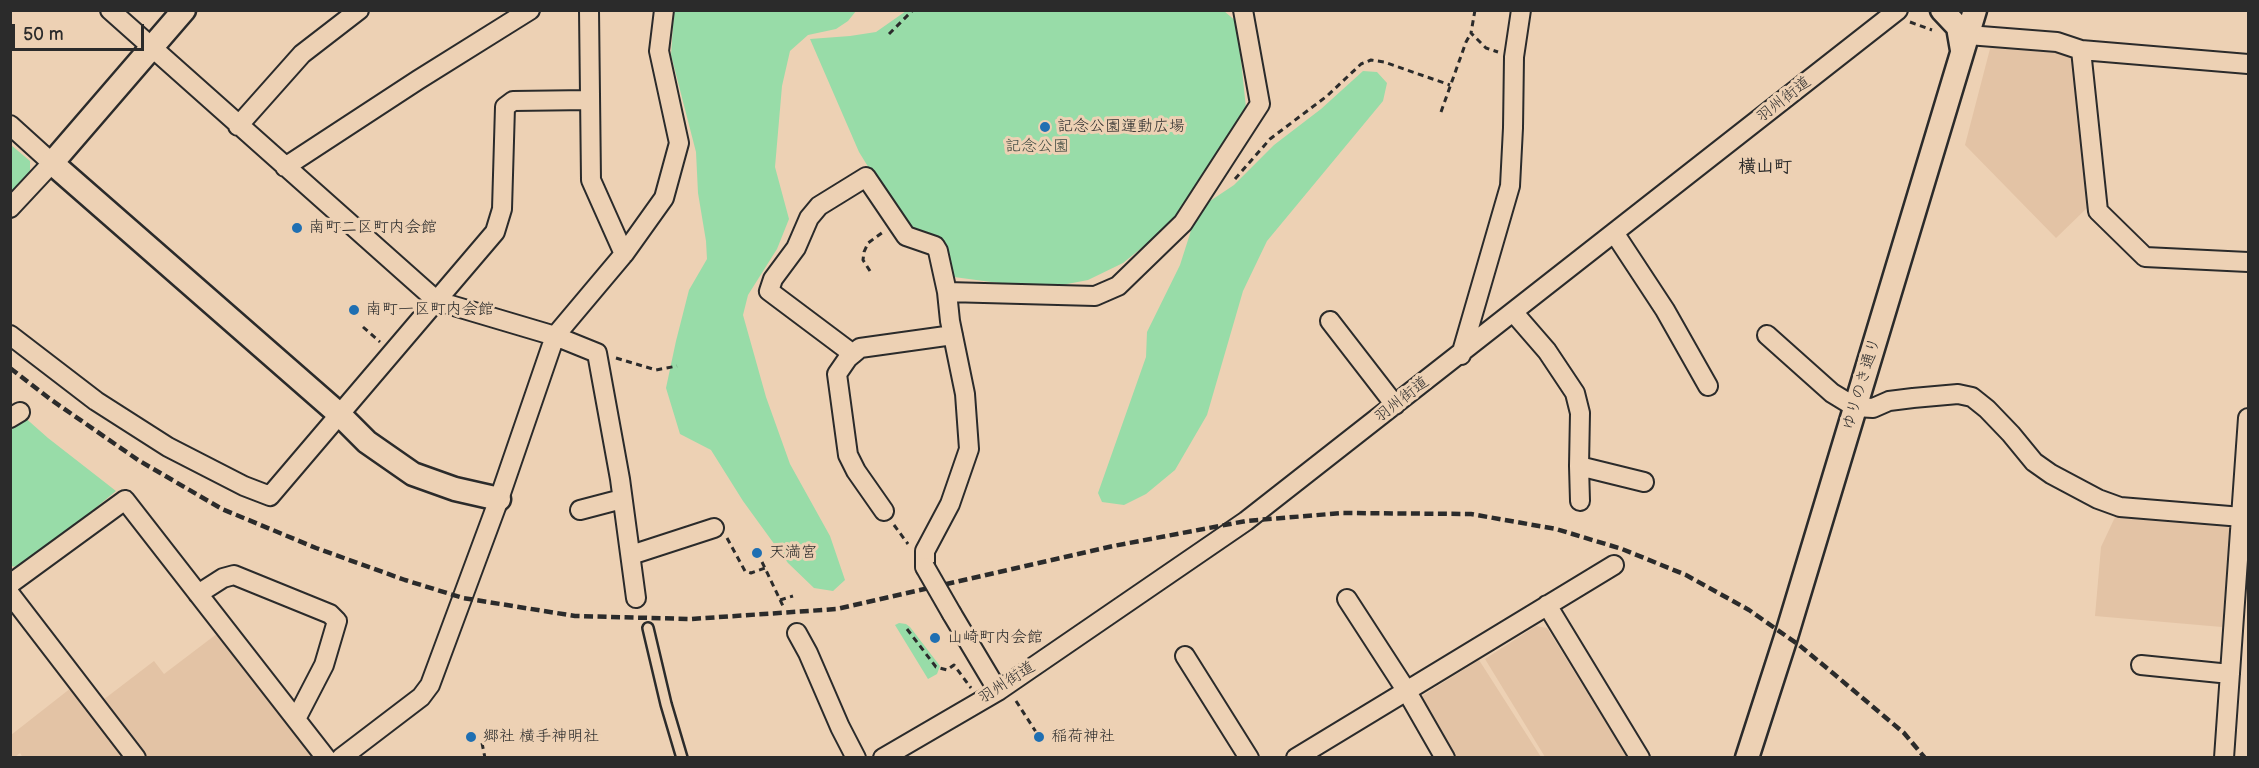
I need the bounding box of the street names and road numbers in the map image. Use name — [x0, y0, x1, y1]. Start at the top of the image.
street label: 羽州街道 — [1753, 73, 1815, 127]
street label: ゆりのき通り — [1839, 335, 1885, 433]
street label: 羽州街道 — [1371, 373, 1433, 427]
street label: 羽州街道 — [975, 658, 1039, 708]

